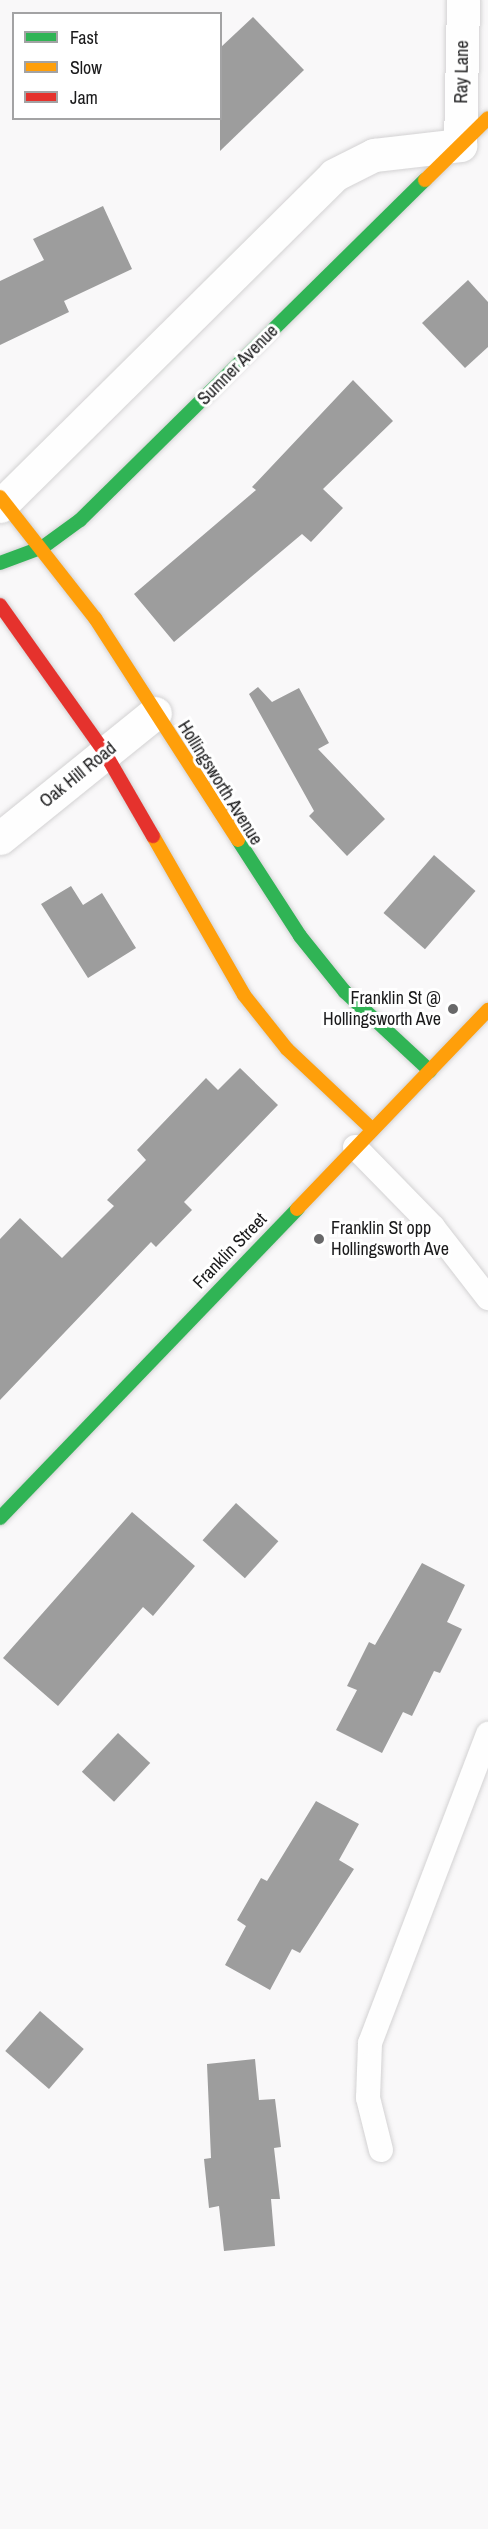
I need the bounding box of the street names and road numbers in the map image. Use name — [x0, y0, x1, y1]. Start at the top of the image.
street label: Ray Lane — [451, 40, 473, 104]
street label: Sumner Avenue — [193, 320, 283, 410]
street label: Hollingsworth Avenue — [173, 717, 267, 849]
street label: Oak Hill Road — [36, 738, 120, 812]
street label: Franklin Street — [189, 1209, 271, 1293]

